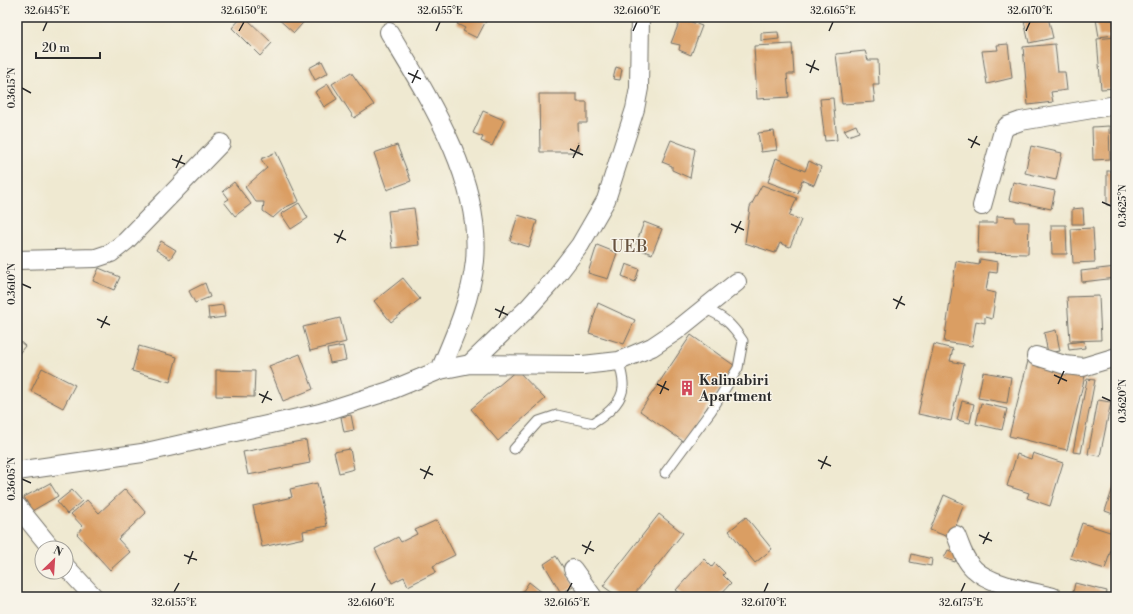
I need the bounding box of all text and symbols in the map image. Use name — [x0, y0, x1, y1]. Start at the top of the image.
text: 32.6145°E — [24, 5, 70, 17]
text: 32.6150°E — [221, 5, 267, 17]
text: 32.6155°E — [417, 5, 463, 17]
text: 32.6160°E — [614, 5, 660, 17]
text: 32.6165°E — [810, 5, 856, 17]
text: 32.6170°E — [1007, 5, 1053, 17]
scale bar — [36, 34, 100, 60]
text: 20 m — [42, 41, 70, 56]
text: 0.3615°N — [6, 67, 18, 109]
text: 0.3625°N — [1117, 184, 1129, 227]
district label: UEB — [611, 237, 649, 257]
text: 0.3610°N — [6, 263, 18, 305]
place label: Kalinabiri Apartment — [698, 372, 773, 406]
building icon: Kalinabiri Apartment — [678, 379, 696, 397]
text: 0.3620°N — [1117, 379, 1129, 423]
text: 0.3605°N — [6, 457, 18, 501]
north arrow — [34, 540, 74, 580]
text: N — [51, 544, 65, 560]
text: 32.6155°E — [151, 597, 197, 609]
text: 32.6160°E — [348, 597, 394, 609]
text: 32.6165°E — [544, 597, 590, 609]
text: 32.6170°E — [741, 597, 787, 609]
text: 32.6175°E — [939, 597, 983, 609]

